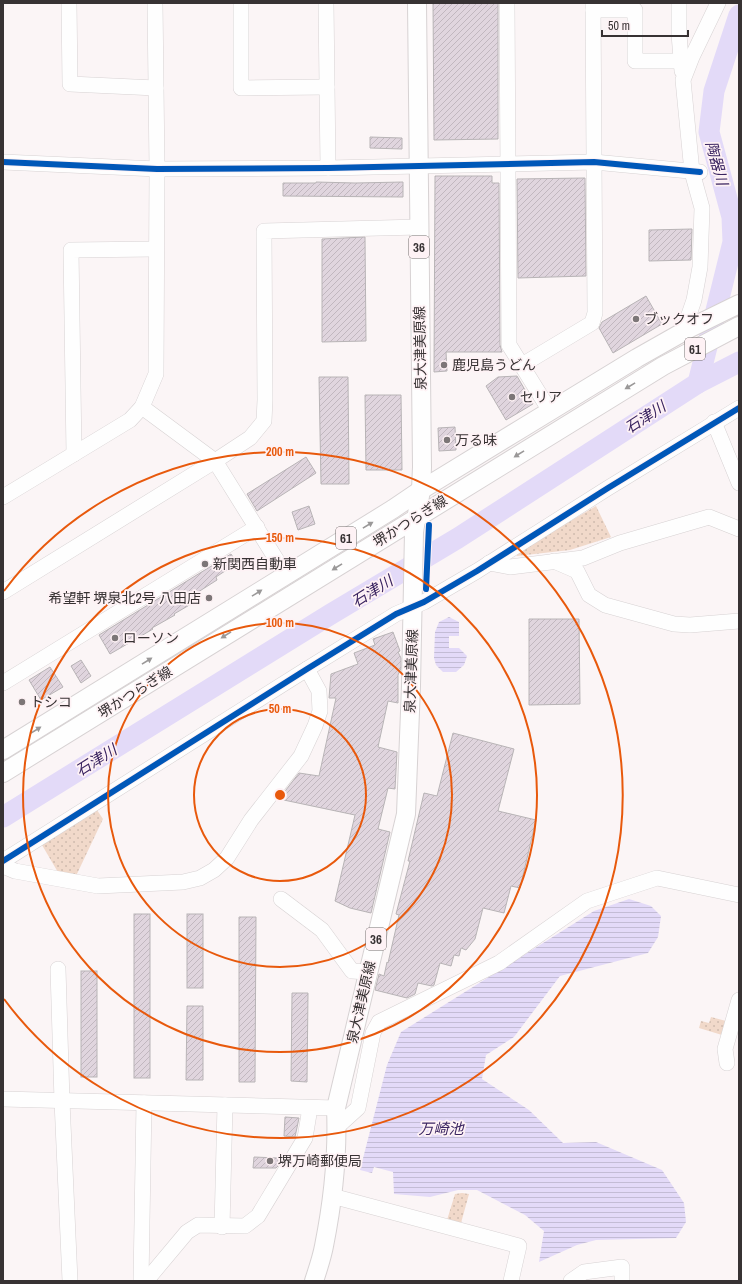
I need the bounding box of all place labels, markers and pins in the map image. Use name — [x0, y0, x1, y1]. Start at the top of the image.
place label: ブックオフ — [644, 310, 714, 328]
marker: ブックオフ — [631, 314, 641, 324]
place label: 鹿児島うどん — [452, 356, 536, 374]
marker: 鹿児島うどん — [439, 360, 449, 370]
place label: セリア — [520, 388, 562, 406]
marker: セリア — [507, 392, 517, 402]
place label: 万る味 — [455, 431, 497, 449]
marker: 万る味 — [442, 435, 452, 445]
place label: 新関西自動車 — [213, 555, 297, 573]
marker: 新関西自動車 — [200, 559, 210, 569]
place label: 希望軒 堺泉北2号 八田店 — [48, 589, 201, 607]
marker: 希望軒 堺泉北2号 八田店 — [204, 593, 214, 603]
place label: ローソン — [123, 629, 179, 647]
marker: ローソン — [110, 633, 120, 643]
place label: トシコ — [30, 693, 72, 711]
marker: トシコ — [17, 697, 27, 707]
centre of rings — [273, 788, 287, 802]
place label: 堺万崎郵便局 — [278, 1152, 362, 1170]
marker: 堺万崎郵便局 — [265, 1156, 275, 1166]

